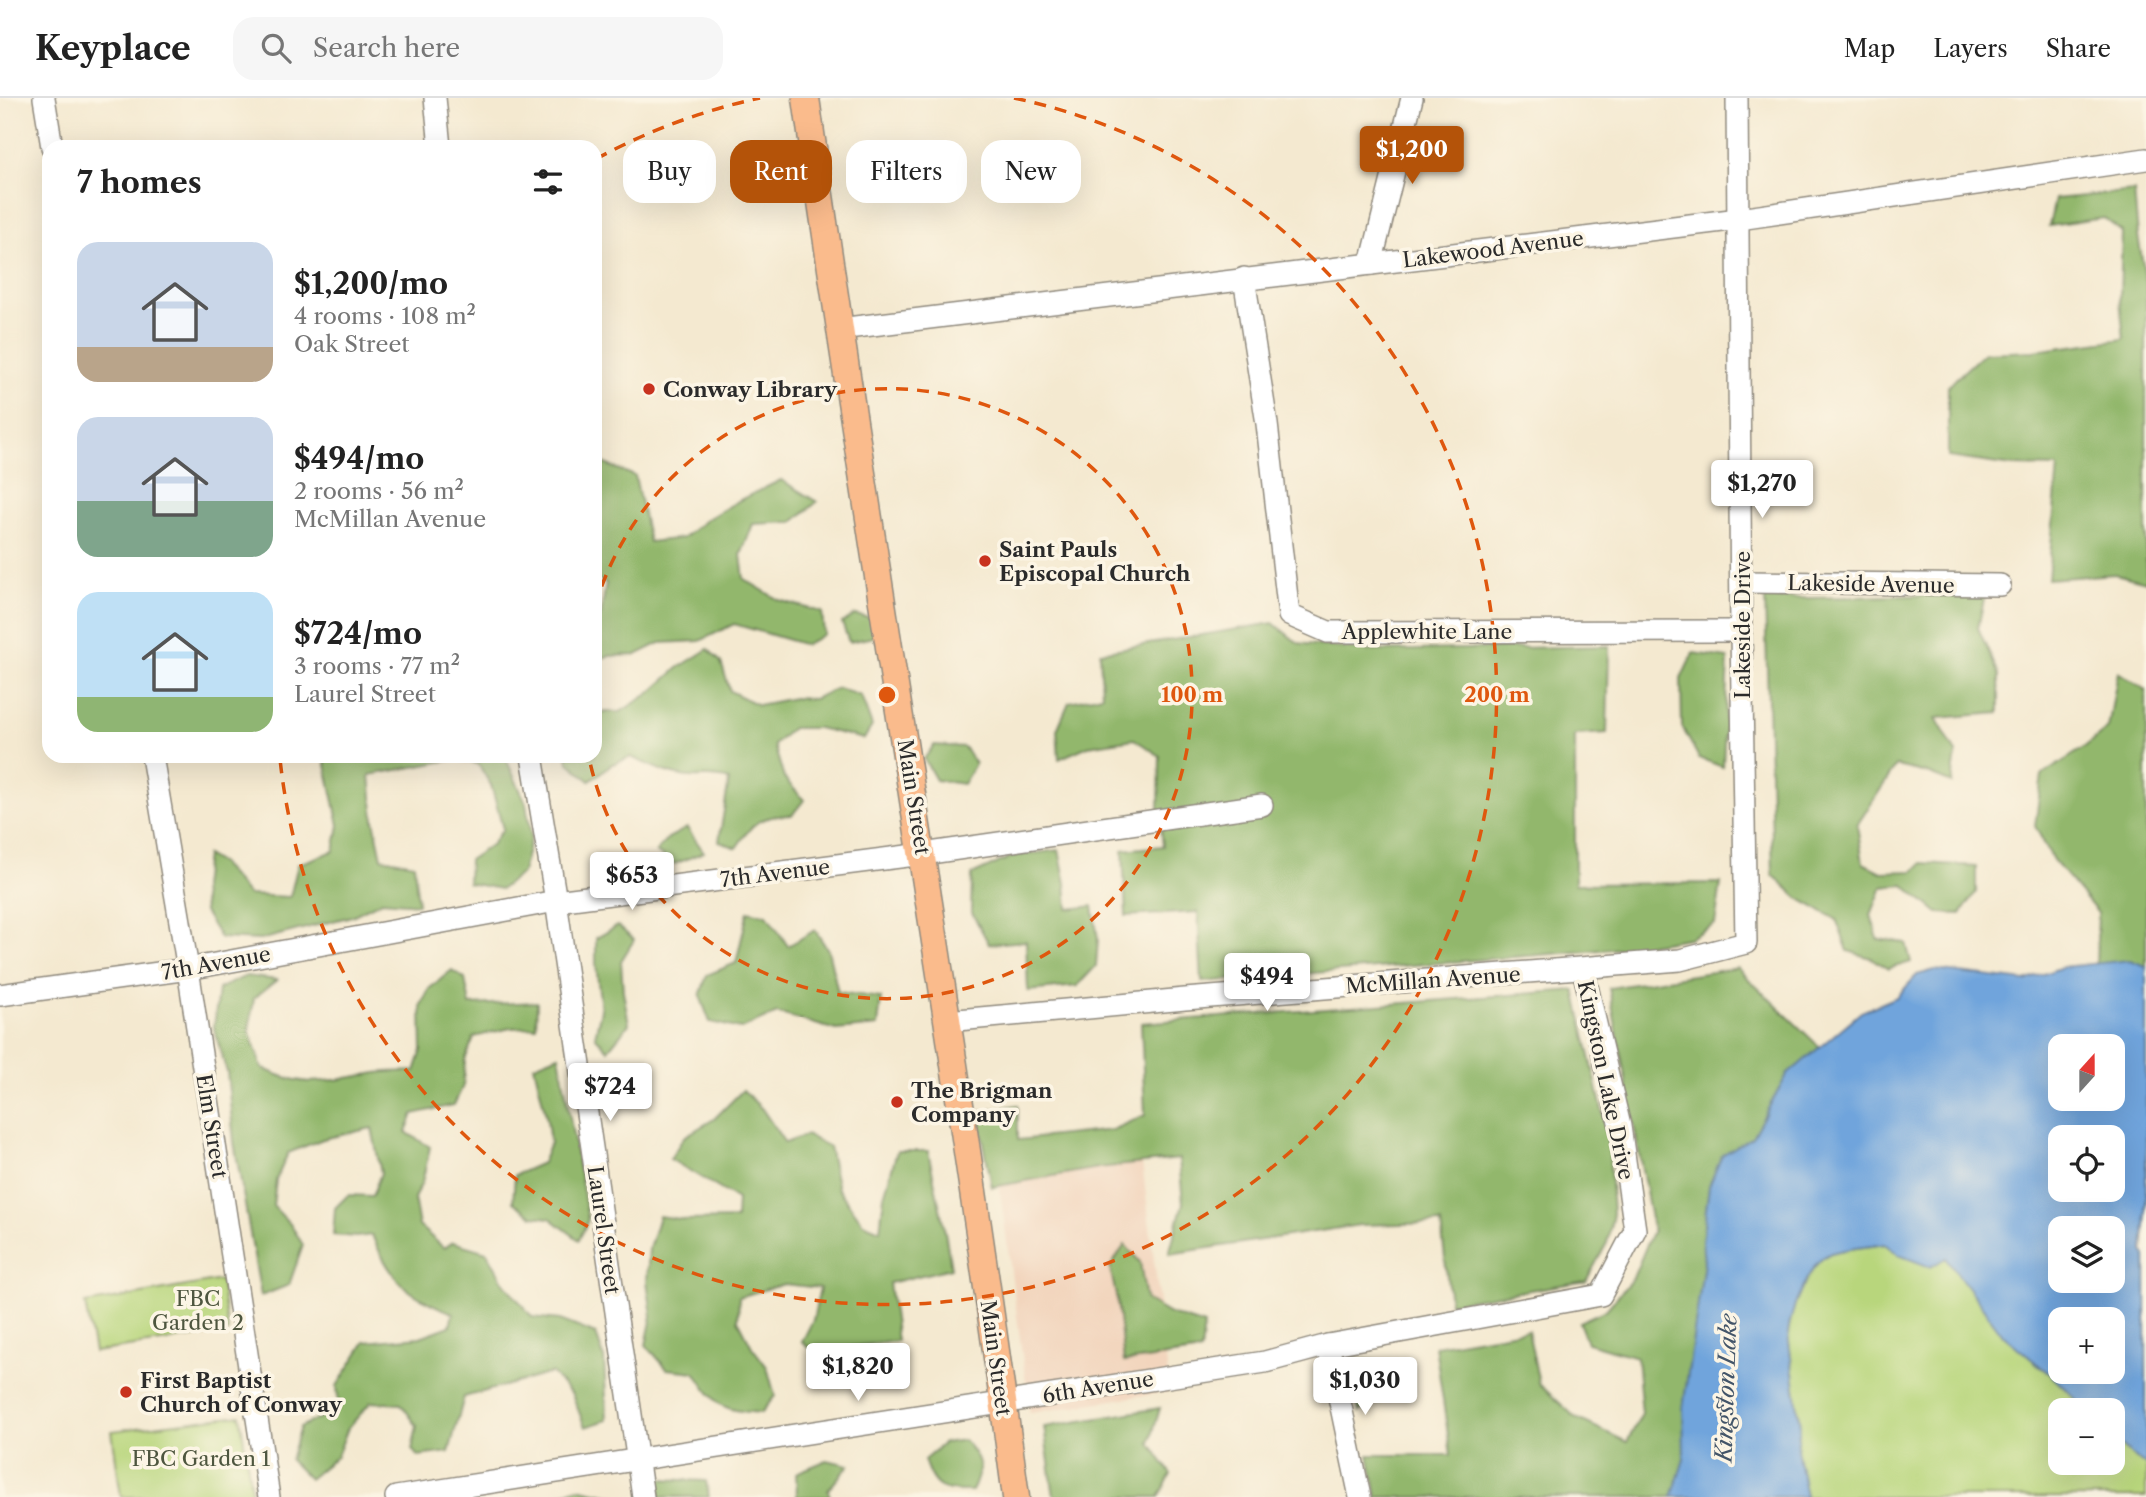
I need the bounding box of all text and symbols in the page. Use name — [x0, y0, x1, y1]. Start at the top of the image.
search box — [233, 17, 723, 80]
text: Keyplace — [35, 28, 191, 69]
icon: search — [257, 29, 295, 67]
text: Search here — [313, 32, 460, 64]
text: Map — [1844, 34, 1895, 63]
text: Layers — [1933, 34, 2008, 63]
text: Share — [2046, 34, 2111, 63]
pin: $1,200 — [1355, 126, 1469, 186]
text: $1,200 — [1376, 135, 1448, 163]
chip: Buy — [623, 140, 716, 203]
chip: Rent — [730, 140, 832, 203]
chip: Filters — [846, 140, 967, 203]
chip: New — [981, 140, 1081, 203]
icon: filters — [529, 163, 567, 201]
text: 7 homes — [77, 164, 202, 201]
street label: Lakewood Avenue — [1401, 225, 1585, 273]
text: $1,200/mo — [294, 265, 448, 302]
icon: home — [133, 270, 217, 354]
text: 4 rooms · 108 m² — [294, 302, 476, 330]
text: Oak Street — [294, 330, 409, 358]
place label: Conway Library — [663, 377, 838, 402]
marker: Conway Library — [641, 381, 657, 397]
text: $494/mo — [294, 440, 424, 477]
icon: home — [133, 445, 217, 529]
pin: $1,270 — [1705, 460, 1819, 520]
text: $1,270 — [1727, 469, 1797, 497]
text: 2 rooms · 56 m² — [294, 477, 464, 505]
text: McMillan Avenue — [294, 505, 486, 533]
place label: Saint Pauls Episcopal Church — [999, 537, 1191, 586]
street label: Lakeside Drive — [1730, 551, 1755, 699]
marker: Saint Pauls Episcopal Church — [977, 553, 993, 569]
street label: Lakeside Avenue — [1787, 570, 1955, 598]
text: $724/mo — [294, 615, 422, 652]
street label: Applewhite Lane — [1341, 619, 1512, 644]
icon: home — [133, 620, 217, 704]
text: 3 rooms · 77 m² — [294, 652, 460, 680]
text: Laurel Street — [294, 680, 436, 708]
text: 100 m — [1161, 682, 1223, 707]
text: 200 m — [1464, 682, 1530, 707]
centre of rings — [875, 683, 899, 707]
street label: Main Street — [893, 737, 936, 857]
pin: $653 — [591, 852, 673, 912]
street label: 7th Avenue — [719, 854, 831, 892]
text: $653 — [606, 861, 658, 889]
street label: 7th Avenue — [160, 941, 272, 985]
pin: $494 — [1226, 954, 1308, 1013]
street label: McMillan Avenue — [1345, 961, 1521, 999]
text: $494 — [1240, 962, 1294, 990]
street label: Kingston Lake Drive — [1573, 978, 1639, 1182]
north arrow — [2048, 1034, 2124, 1111]
map controls — [2048, 1034, 2125, 1475]
pin: $724 — [569, 1063, 651, 1123]
street label: Elm Street — [191, 1072, 233, 1181]
text: $724 — [584, 1072, 636, 1100]
place label: The Brigman Company — [911, 1078, 1053, 1127]
marker: The Brigman Company — [889, 1094, 905, 1110]
button: locate — [2048, 1125, 2125, 1202]
street label: Laurel Street — [583, 1164, 625, 1296]
button: layers — [2048, 1216, 2125, 1293]
park label: FBC Garden 2 — [152, 1286, 244, 1335]
street label: Main Street — [975, 1298, 1017, 1418]
button: + — [2048, 1307, 2125, 1384]
water label: Kingston Lake — [1709, 1313, 1743, 1465]
pin: $1,820 — [801, 1344, 915, 1403]
text: $1,820 — [822, 1352, 894, 1380]
pin: $1,030 — [1308, 1358, 1422, 1417]
street label: 6th Avenue — [1041, 1366, 1155, 1408]
text: $1,030 — [1329, 1366, 1401, 1394]
place label: First Baptist Church of Conway — [140, 1368, 343, 1417]
marker: First Baptist Church of Conway — [118, 1384, 134, 1400]
button: − — [2048, 1398, 2125, 1475]
park label: FBC Garden 1 — [132, 1446, 271, 1471]

